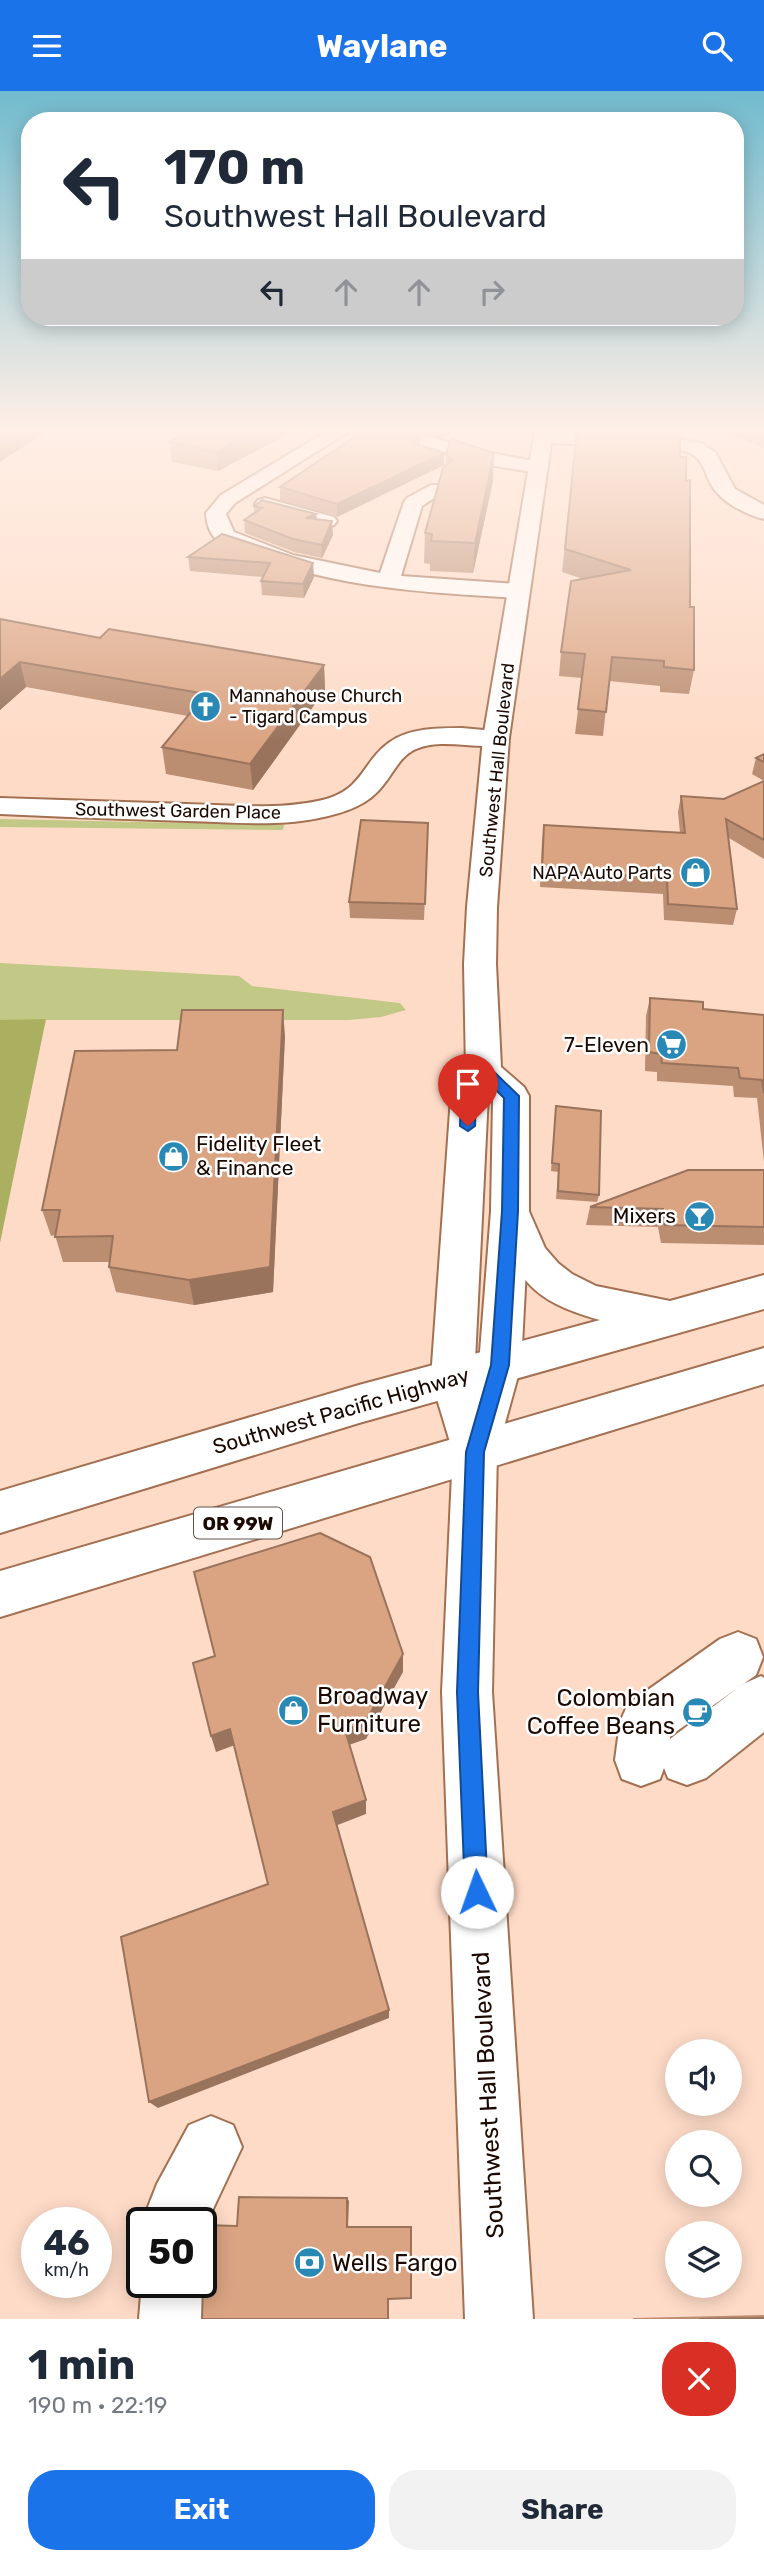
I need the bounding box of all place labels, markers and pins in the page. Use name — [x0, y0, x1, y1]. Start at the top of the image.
place label: Mannahouse Church - Tigard Campus — [229, 685, 402, 728]
church icon: Mannahouse Church - Tigard Campus — [189, 689, 223, 723]
shop icon: NAPA Auto Parts — [678, 856, 712, 890]
place label: NAPA Auto Parts — [532, 862, 672, 884]
supermarket icon: 7-Eleven — [655, 1028, 689, 1062]
place label: 7-Eleven — [564, 1032, 649, 1057]
pin — [438, 1054, 498, 1126]
place label: Fidelity Fleet & Finance — [196, 1131, 321, 1180]
shop icon: Fidelity Fleet & Finance — [156, 1139, 190, 1173]
bar icon: Mixers — [682, 1199, 716, 1233]
place label: Mixers — [613, 1203, 676, 1228]
place label: Broadway Furniture — [317, 1682, 428, 1738]
place label: Colombian Coffee Beans — [527, 1684, 675, 1740]
shop icon: Broadway Furniture — [277, 1693, 311, 1727]
cafe icon: Colombian Coffee Beans — [681, 1695, 715, 1729]
bank icon: Wells Fargo — [292, 2246, 326, 2280]
place label: Wells Fargo — [332, 2249, 458, 2277]

